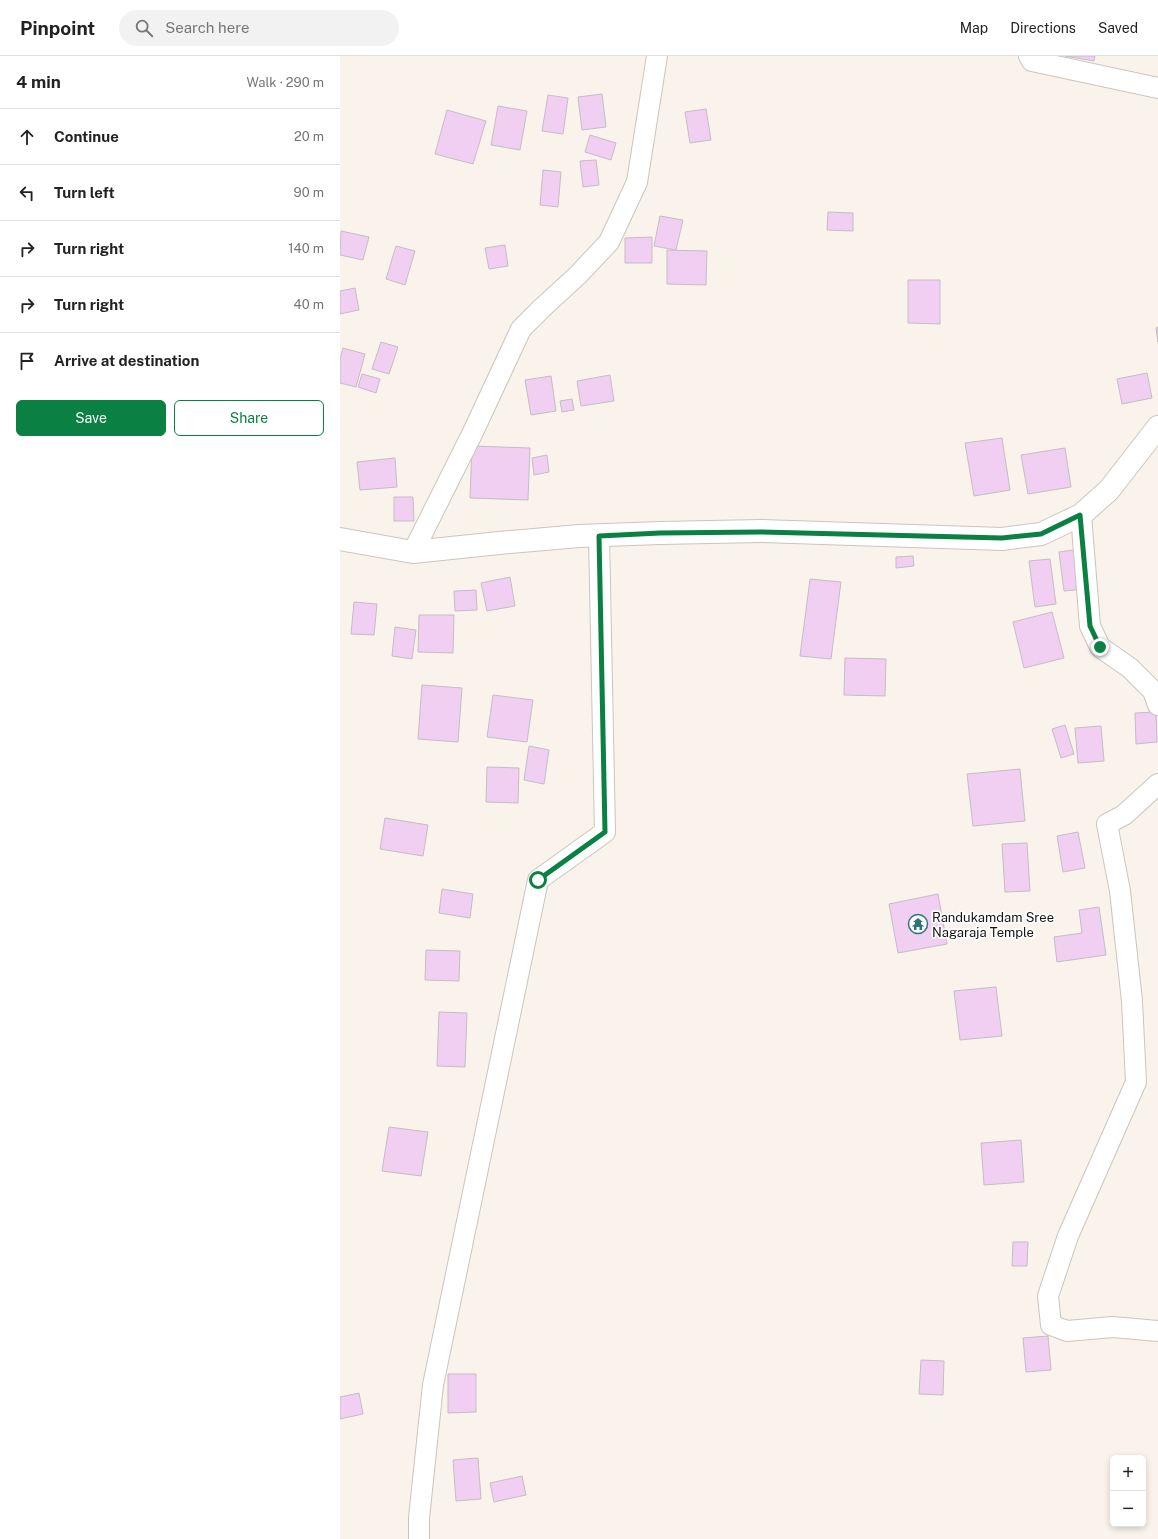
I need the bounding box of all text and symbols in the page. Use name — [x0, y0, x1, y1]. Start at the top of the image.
search box — [119, 10, 399, 46]
text: Pinpoint — [20, 17, 95, 39]
icon: search — [133, 17, 155, 39]
text: Search here — [165, 19, 249, 36]
text: Map — [960, 20, 988, 36]
text: Directions — [1010, 20, 1076, 36]
text: Saved — [1098, 20, 1138, 36]
text: 4 min — [16, 72, 61, 92]
text: Walk · 290 m — [246, 75, 324, 90]
icon: ahead — [16, 126, 38, 148]
text: Continue — [54, 128, 119, 145]
text: 20 m — [294, 129, 324, 144]
icon: left — [16, 182, 38, 204]
text: Turn left — [54, 184, 115, 201]
text: 90 m — [294, 185, 324, 200]
icon: right — [16, 238, 38, 260]
text: Turn right — [54, 240, 124, 257]
text: 140 m — [288, 241, 324, 256]
icon: right — [16, 294, 38, 316]
text: Turn right — [54, 296, 124, 313]
text: 40 m — [293, 297, 324, 312]
icon: arrive — [16, 350, 38, 372]
text: Arrive at destination — [54, 352, 199, 369]
button: Save — [16, 400, 166, 436]
button: Share — [174, 400, 324, 436]
route end — [1091, 638, 1109, 656]
route start — [529, 871, 547, 889]
place label: Randukamdam Sree Nagaraja Temple — [932, 910, 1054, 940]
temple icon: Randukamdam Sree Nagaraja Temple — [907, 913, 929, 935]
map controls — [1110, 1455, 1146, 1527]
button: + — [1110, 1455, 1146, 1491]
button: − — [1110, 1491, 1146, 1527]

